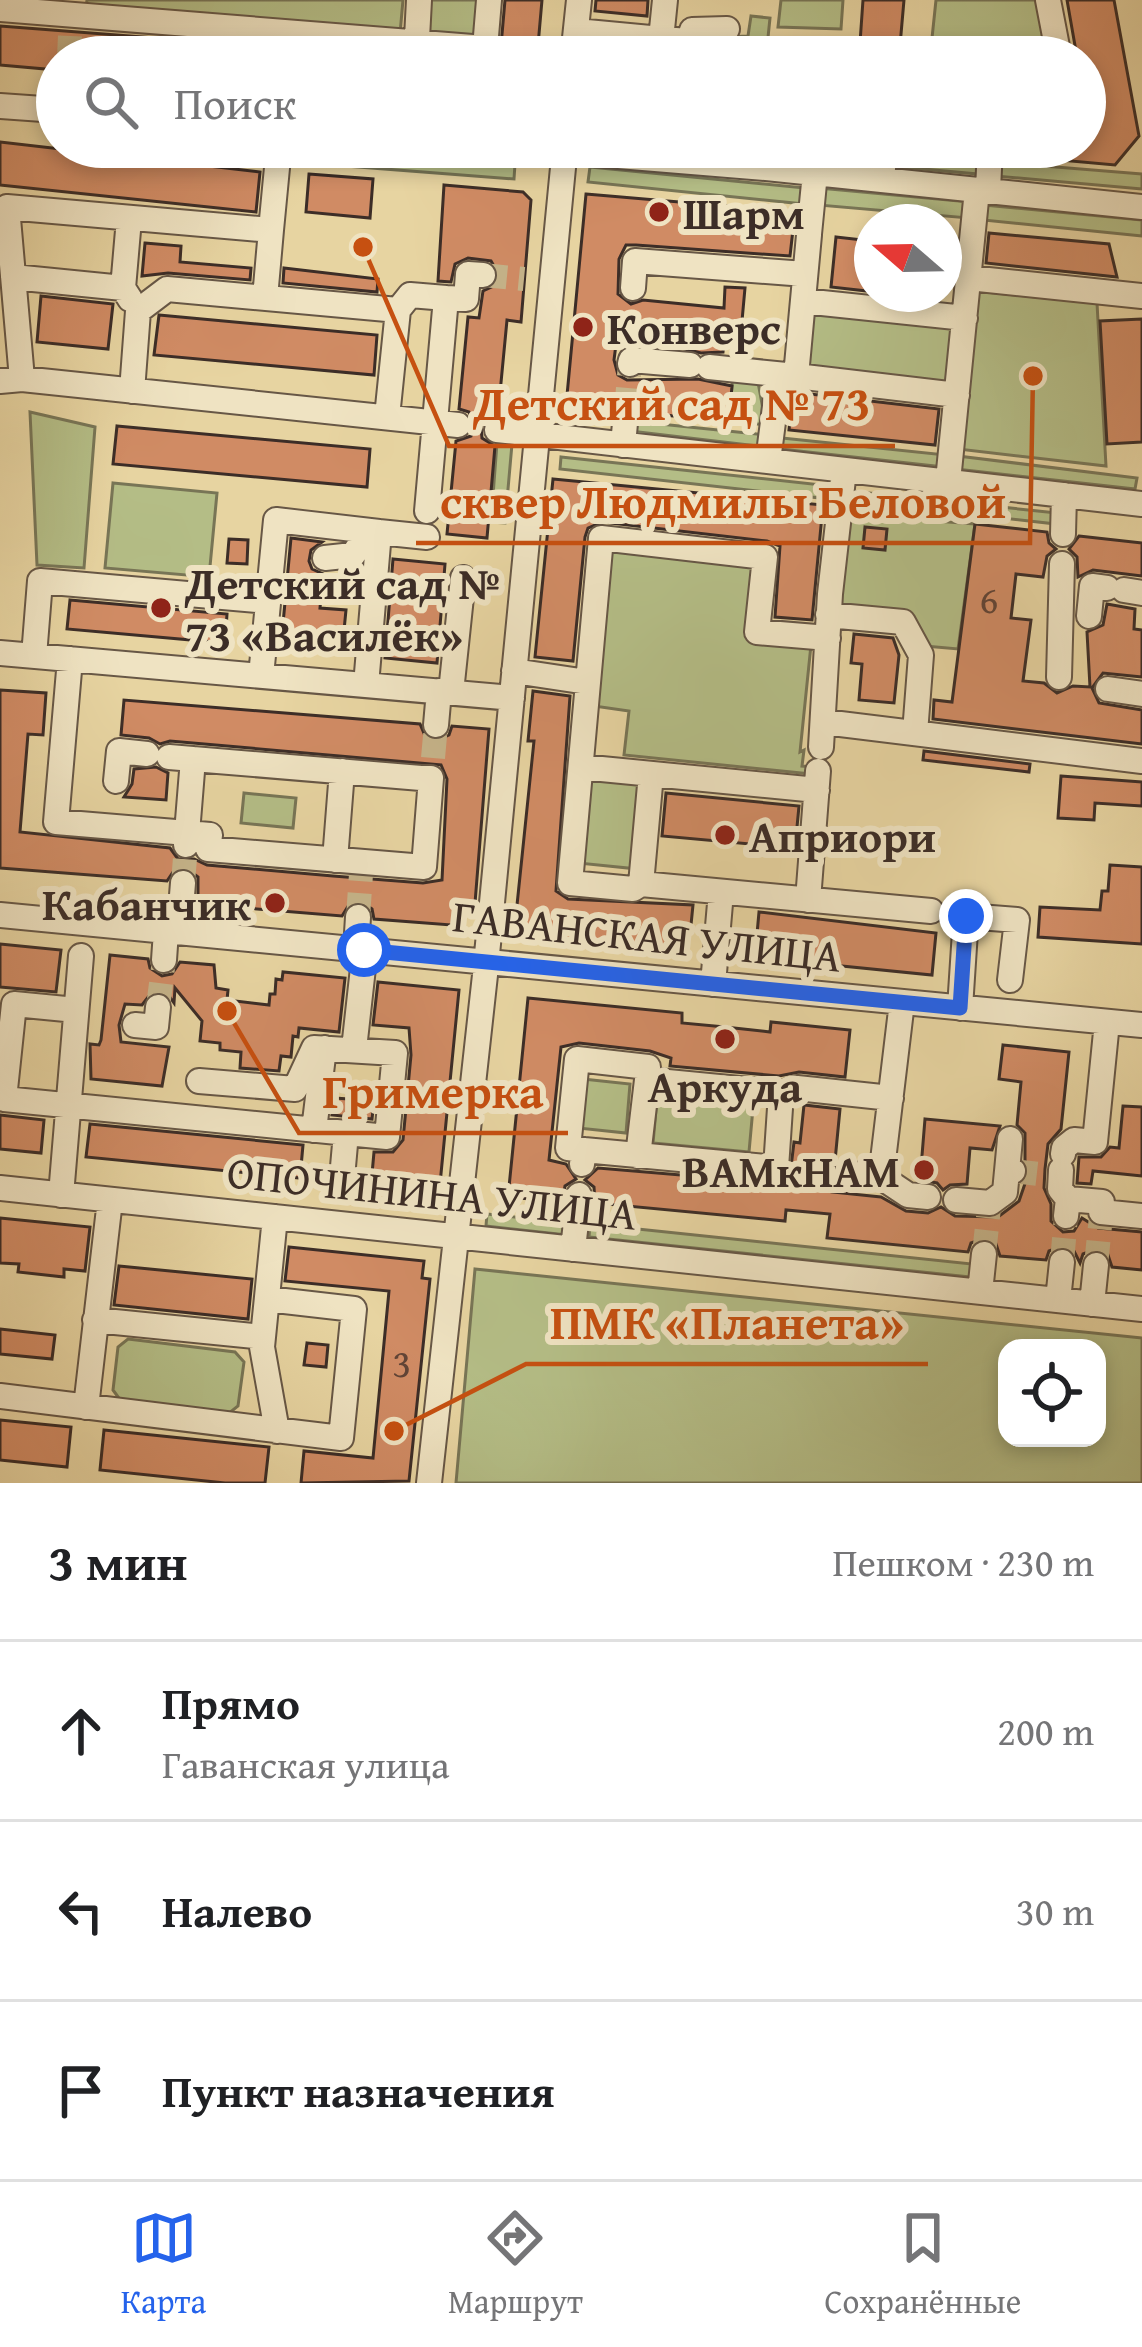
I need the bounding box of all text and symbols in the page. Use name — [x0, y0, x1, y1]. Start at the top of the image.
search box — [36, 36, 1106, 168]
icon: search — [78, 69, 144, 135]
text: Поиск — [174, 70, 296, 135]
place label: Шарм — [683, 180, 805, 245]
marker: Шарм — [646, 199, 672, 225]
north arrow — [854, 204, 962, 312]
place label: Конверс — [607, 295, 781, 360]
marker: Конверс — [570, 314, 596, 340]
callout: Детский сад № 73 — [449, 362, 895, 446]
text: Детский сад № 73 — [472, 367, 871, 438]
callout: сквер Людмилы Беловой — [416, 459, 1030, 543]
text: сквер Людмилы Беловой — [440, 465, 1006, 536]
place label: Детский сад № 73 «Василёк» — [184, 550, 501, 667]
house number: 6 — [980, 570, 998, 627]
marker: Детский сад № 73 «Василёк» — [148, 595, 174, 621]
place label: Априори — [749, 803, 936, 868]
marker: Априори — [712, 822, 738, 848]
place label: Кабанчик — [42, 871, 251, 936]
street label: ГАВАНСКАЯ УЛИЦА — [450, 882, 844, 988]
route end — [939, 889, 993, 943]
marker: Кабанчик — [262, 890, 288, 916]
route start — [337, 923, 391, 977]
marker: Аркуда — [712, 1026, 738, 1052]
callout: Гримерка — [299, 1049, 568, 1133]
place label: Аркуда — [648, 1053, 802, 1118]
text: Гримерка — [322, 1055, 544, 1126]
street label: ОПОЧИНИНА УЛИЦА — [224, 1138, 640, 1246]
place label: ВАМкНАМ — [682, 1138, 900, 1203]
marker: ВАМкНАМ — [911, 1157, 937, 1183]
callout: ПМК «Планета» — [526, 1280, 928, 1364]
text: ПМК «Планета» — [550, 1286, 904, 1357]
house number: 3 — [393, 1334, 411, 1391]
map controls — [998, 1339, 1106, 1447]
button: locate — [998, 1339, 1106, 1447]
text: 3 мин — [48, 1524, 187, 1599]
text: Пешком · 230 m — [832, 1533, 1094, 1590]
text: Прямо — [162, 1670, 300, 1735]
icon: ahead — [48, 1698, 114, 1764]
text: 200 m — [997, 1702, 1094, 1759]
text: Гаванская улица — [162, 1735, 450, 1792]
icon: left — [48, 1878, 114, 1944]
text: Налево — [162, 1878, 312, 1943]
text: 30 m — [1016, 1882, 1094, 1939]
icon: arrive — [48, 2058, 114, 2124]
text: Пункт назначения — [162, 2058, 555, 2123]
tab: Карта — [121, 2205, 206, 2325]
tab: Маршрут — [448, 2205, 583, 2325]
tab: Сохранённые — [825, 2205, 1021, 2325]

